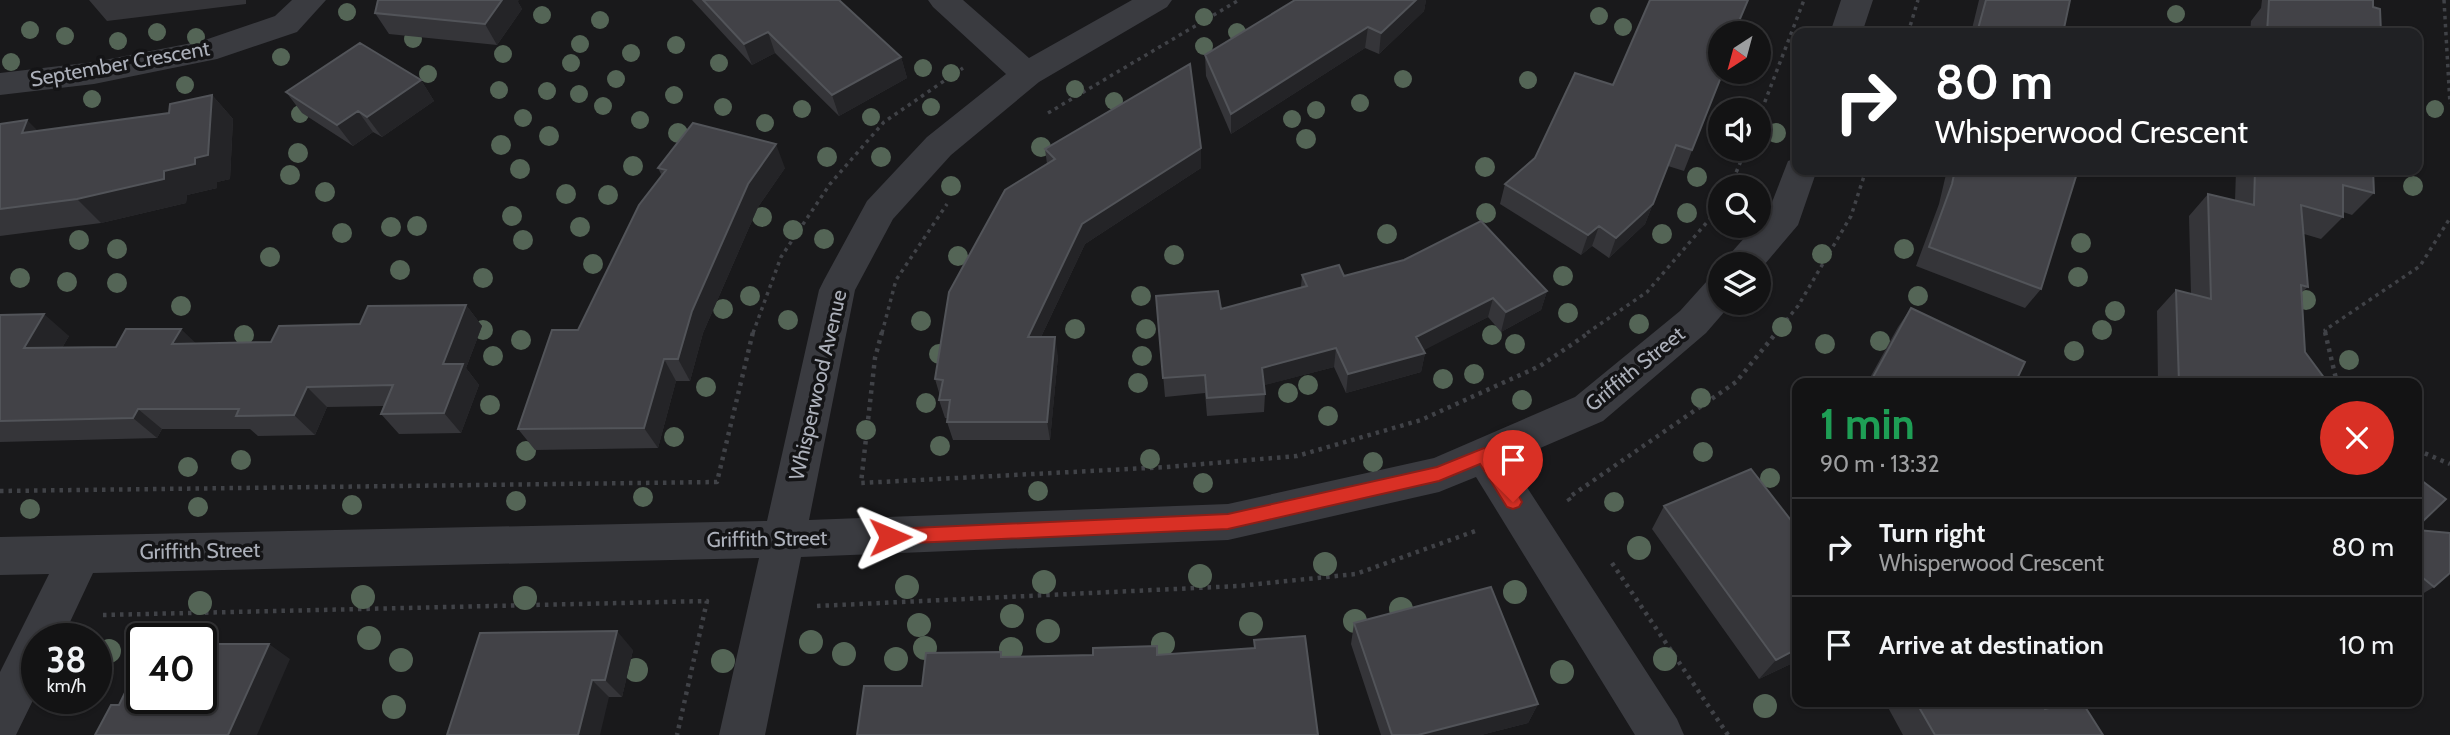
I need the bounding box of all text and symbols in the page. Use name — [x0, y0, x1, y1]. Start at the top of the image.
north arrow — [1708, 21, 1771, 84]
map controls — [1708, 21, 1771, 315]
street label: September Crescent — [28, 35, 212, 92]
text: 80 m — [1935, 52, 2053, 111]
icon: right — [1820, 56, 1911, 147]
button: sound — [1708, 98, 1771, 161]
text: Whisperwood Crescent — [1935, 112, 2248, 151]
button: search — [1708, 175, 1771, 238]
button: layers — [1708, 252, 1771, 315]
street label: Whisperwood Avenue — [783, 287, 852, 483]
street label: Griffith Street — [1580, 321, 1689, 416]
text: 1 min — [1820, 398, 1915, 450]
button: close — [2320, 401, 2394, 475]
pin — [1483, 430, 1543, 502]
icon: arrive — [1494, 441, 1532, 479]
text: 90 m · 13:32 — [1820, 450, 1940, 478]
position arrow — [853, 500, 927, 574]
text: Turn right — [1879, 517, 1985, 549]
street label: Griffith Street — [706, 525, 827, 552]
icon: right — [1820, 528, 1858, 566]
text: 80 m — [2331, 531, 2394, 563]
street label: Griffith Street — [139, 537, 260, 564]
text: Whisperwood Crescent — [1879, 549, 2104, 577]
speed limit sign: 40 — [126, 623, 217, 714]
icon: arrive — [1820, 626, 1858, 664]
text: Arrive at destination — [1879, 629, 2104, 661]
text: 10 m — [2339, 629, 2394, 661]
text: 38 — [46, 638, 87, 681]
text: km/h — [47, 675, 86, 697]

